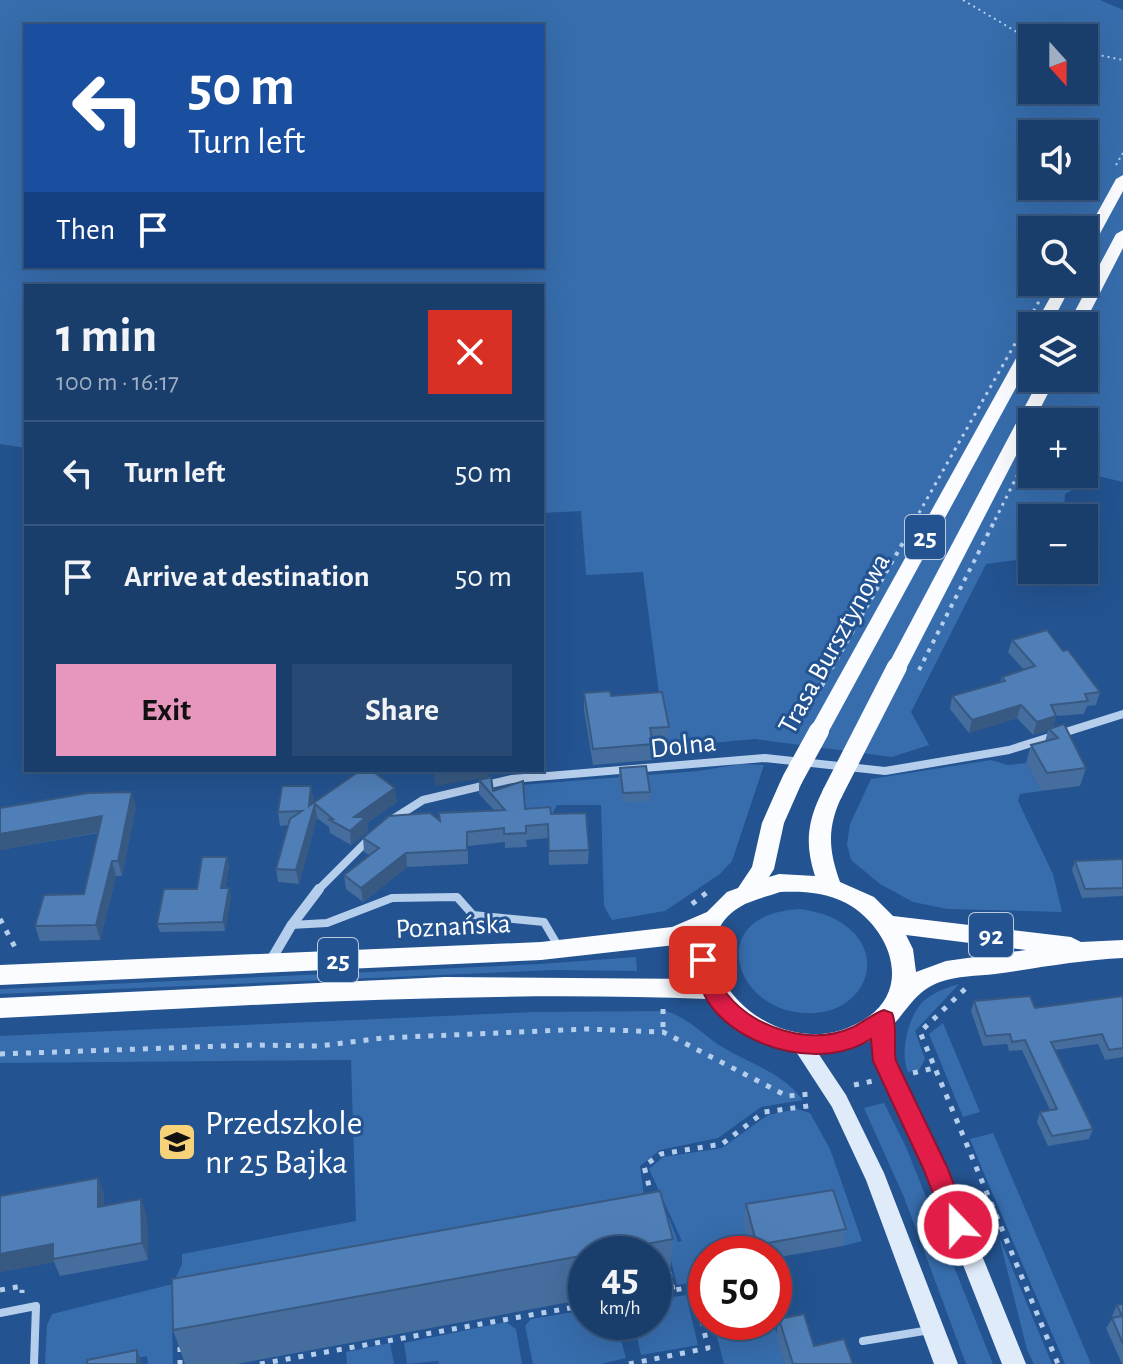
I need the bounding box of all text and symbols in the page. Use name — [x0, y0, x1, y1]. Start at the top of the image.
north arrow — [1018, 24, 1098, 104]
map controls — [1018, 24, 1098, 584]
icon: left — [56, 56, 160, 160]
text: 50 m — [188, 59, 295, 115]
button: sound — [1018, 120, 1098, 200]
text: Turn left — [188, 124, 305, 160]
icon: arrive — [131, 208, 175, 252]
text: Then — [56, 215, 115, 245]
button: search — [1018, 216, 1098, 296]
button: close — [428, 310, 512, 394]
button: layers — [1018, 312, 1098, 392]
text: 1 min — [56, 313, 157, 361]
text: 100 m · 16:17 — [56, 369, 179, 395]
button: + — [1018, 408, 1098, 488]
icon: left — [56, 451, 100, 495]
text: Turn left — [124, 458, 225, 488]
text: 50 m — [455, 458, 512, 488]
button: − — [1018, 504, 1098, 584]
road number: 25 — [905, 515, 945, 559]
street label: Trasa Bursztynowa — [774, 549, 896, 739]
icon: arrive — [56, 555, 100, 599]
text: Arrive at destination — [124, 562, 370, 592]
text: 50 m — [455, 562, 512, 592]
button: Exit — [56, 664, 276, 756]
button: Share — [292, 664, 512, 756]
street label: Dolna — [649, 729, 718, 763]
street label: Poznańska — [395, 910, 511, 944]
road number: 92 — [969, 913, 1013, 957]
pin — [669, 926, 737, 994]
road number: 25 — [318, 938, 358, 982]
icon: arrive — [681, 938, 725, 982]
place label: Przedszkole nr 25 Bajka — [205, 1107, 362, 1180]
school or university icon: Przedszkole nr 25 Bajka — [156, 1121, 198, 1163]
position arrow — [916, 1183, 1000, 1267]
speed limit sign: 50 — [688, 1236, 792, 1340]
text: 45 — [601, 1258, 639, 1298]
text: km/h — [599, 1298, 641, 1318]

